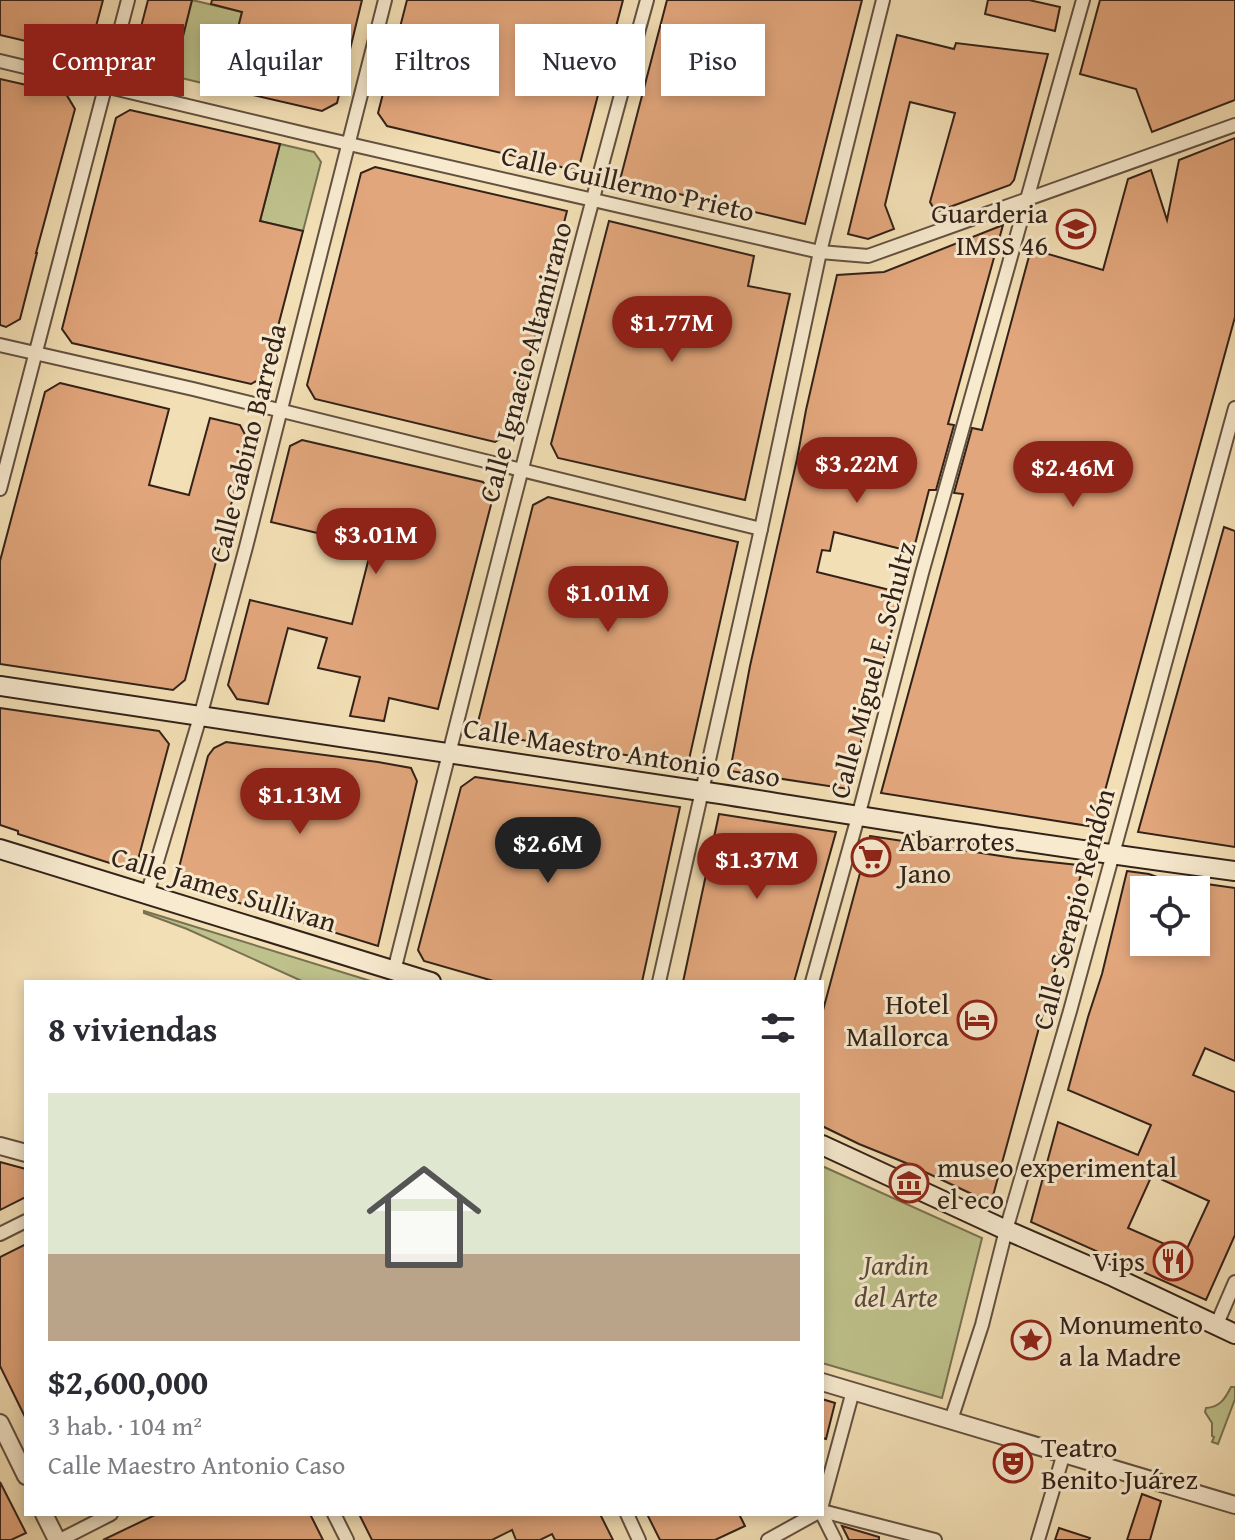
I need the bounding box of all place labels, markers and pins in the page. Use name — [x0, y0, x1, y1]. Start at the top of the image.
place label: Guarderia IMSS 46 — [931, 192, 1049, 265]
school or university icon: Guarderia IMSS 46 — [1055, 208, 1097, 250]
pin: $1.77M — [607, 296, 737, 364]
pin: $3.22M — [792, 437, 922, 505]
pin: $2.46M — [1008, 441, 1138, 509]
pin: $3.01M — [311, 508, 441, 576]
pin: $1.01M — [543, 566, 673, 634]
pin: $1.13M — [235, 768, 365, 836]
pin: $2.6M — [492, 817, 604, 885]
place label: Abarrotes Jano — [896, 820, 1015, 893]
pin: $1.37M — [692, 833, 822, 901]
supermarket icon: Abarrotes Jano — [850, 836, 892, 878]
place label: Hotel Mallorca — [846, 983, 950, 1056]
hotel icon: Hotel Mallorca — [956, 999, 998, 1041]
place label: museo experimental el eco — [937, 1146, 1177, 1219]
museum icon: museo experimental el eco — [888, 1162, 930, 1204]
place label: Vips — [1093, 1240, 1145, 1281]
restaurant icon: Vips — [1152, 1240, 1194, 1282]
place label: Monumento a la Madre — [1059, 1303, 1203, 1376]
place icon: Monumento a la Madre — [1010, 1319, 1052, 1361]
place label: Teatro Benito Juárez — [1041, 1426, 1198, 1499]
theatre icon: Teatro Benito Juárez — [992, 1442, 1034, 1484]

